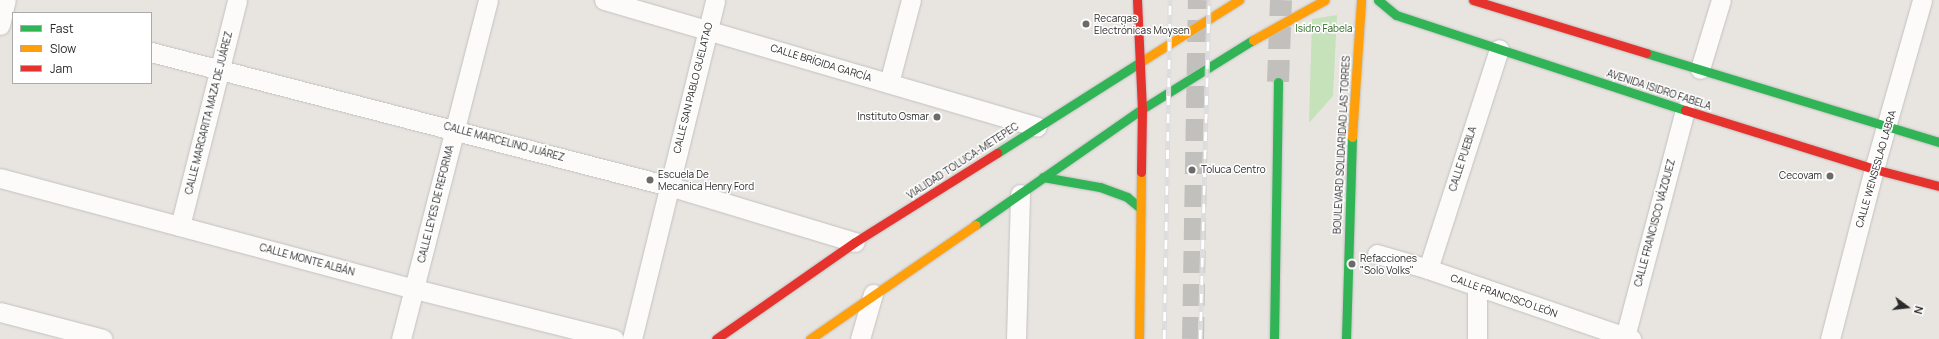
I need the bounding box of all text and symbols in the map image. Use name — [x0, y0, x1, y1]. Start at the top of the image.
legend — [12, 12, 152, 84]
place label: Recargas Electrónicas Moysen — [1094, 12, 1190, 36]
marker: Recargas Electrónicas Moysen — [1081, 19, 1091, 29]
text: Fast — [50, 20, 74, 37]
street label: CALLE SAN PABLO GUELATAO — [671, 21, 715, 155]
park label: Isidro Fabela — [1295, 23, 1353, 35]
street label: CALLE MARGARITA MAZA DE JUÁREZ — [183, 30, 235, 196]
text: Slow — [50, 40, 76, 57]
street label: CALLE BRÍGIDA GARCÍA — [769, 42, 873, 84]
street label: BOULEVARD SOLIDARIDAD LAS TORRES — [1331, 56, 1353, 234]
text: Jam — [50, 60, 72, 77]
street label: AVENIDA ISIDRO FABELA — [1605, 67, 1713, 113]
street label: CALLE WENSESLAO LABRA — [1853, 109, 1899, 229]
place label: Instituto Osmar — [857, 111, 929, 123]
marker: Instituto Osmar — [932, 112, 942, 122]
street label: CALLE MARCELINO JUÁREZ — [442, 120, 566, 164]
street label: VIALIDAD TOLUCA-METEPEC — [905, 120, 1021, 202]
street label: CALLE PUEBLA — [1447, 125, 1479, 193]
street label: CALLE LEYES DE REFORMA — [416, 144, 456, 264]
street label: CALLE FRANCISCO VÁZQUEZ — [1632, 158, 1678, 288]
marker: Toluca Centro — [1186, 164, 1198, 176]
place label: Toluca Centro — [1201, 164, 1266, 176]
place label: Escuela De Mecanica Henry Ford — [658, 168, 754, 192]
place label: Cecovam — [1779, 170, 1822, 182]
marker: Cecovam — [1825, 171, 1835, 181]
marker: Escuela De Mecanica Henry Ford — [645, 175, 655, 185]
street label: CALLE MONTE ALBÁN — [258, 242, 356, 278]
place label: Refacciones "Solo Volks" — [1360, 252, 1417, 276]
marker: Refacciones "Solo Volks" — [1347, 259, 1357, 269]
street label: CALLE FRANCISCO LEÓN — [1449, 272, 1559, 320]
north arrow — [1887, 287, 1927, 327]
text: N — [1911, 304, 1927, 316]

